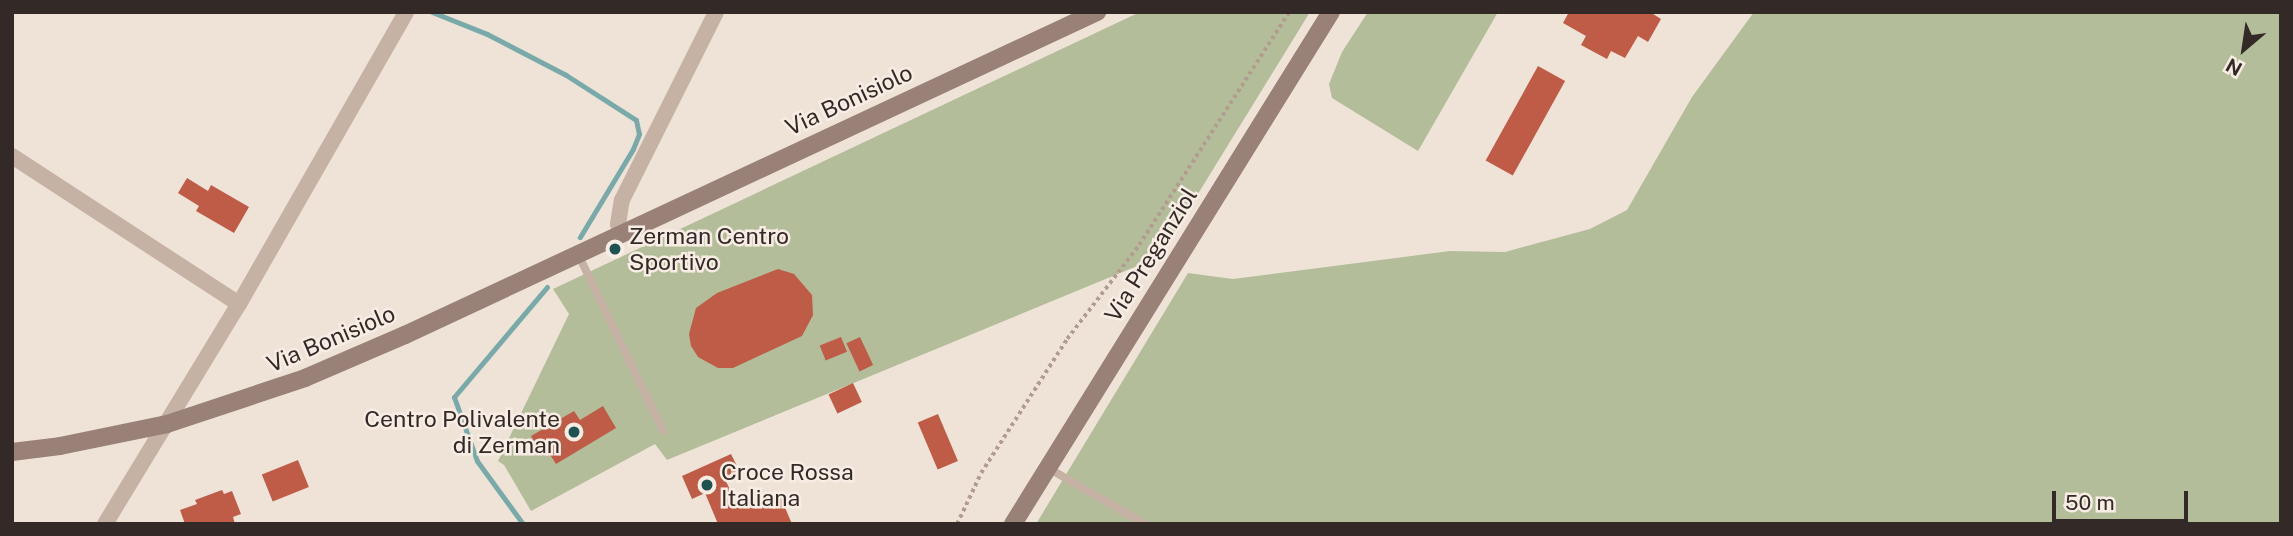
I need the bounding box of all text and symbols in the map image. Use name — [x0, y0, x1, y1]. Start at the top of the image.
north arrow — [2209, 14, 2279, 84]
text: N — [2222, 54, 2246, 81]
street label: Via Bonisiolo — [781, 59, 917, 141]
street label: Via Preganziol — [1099, 183, 1203, 327]
place label: Zerman Centro Sportivo — [629, 222, 789, 276]
marker: Zerman Centro Sportivo — [607, 241, 623, 257]
street label: Via Bonisiolo — [263, 300, 399, 378]
place label: Centro Polivalente di Zerman — [364, 405, 560, 459]
marker: Centro Polivalente di Zerman — [566, 424, 582, 440]
place label: Croce Rossa Italiana — [721, 458, 854, 512]
scale bar — [2055, 476, 2192, 520]
marker: Croce Rossa Italiana — [699, 477, 715, 493]
text: 50 m — [2065, 490, 2115, 515]

